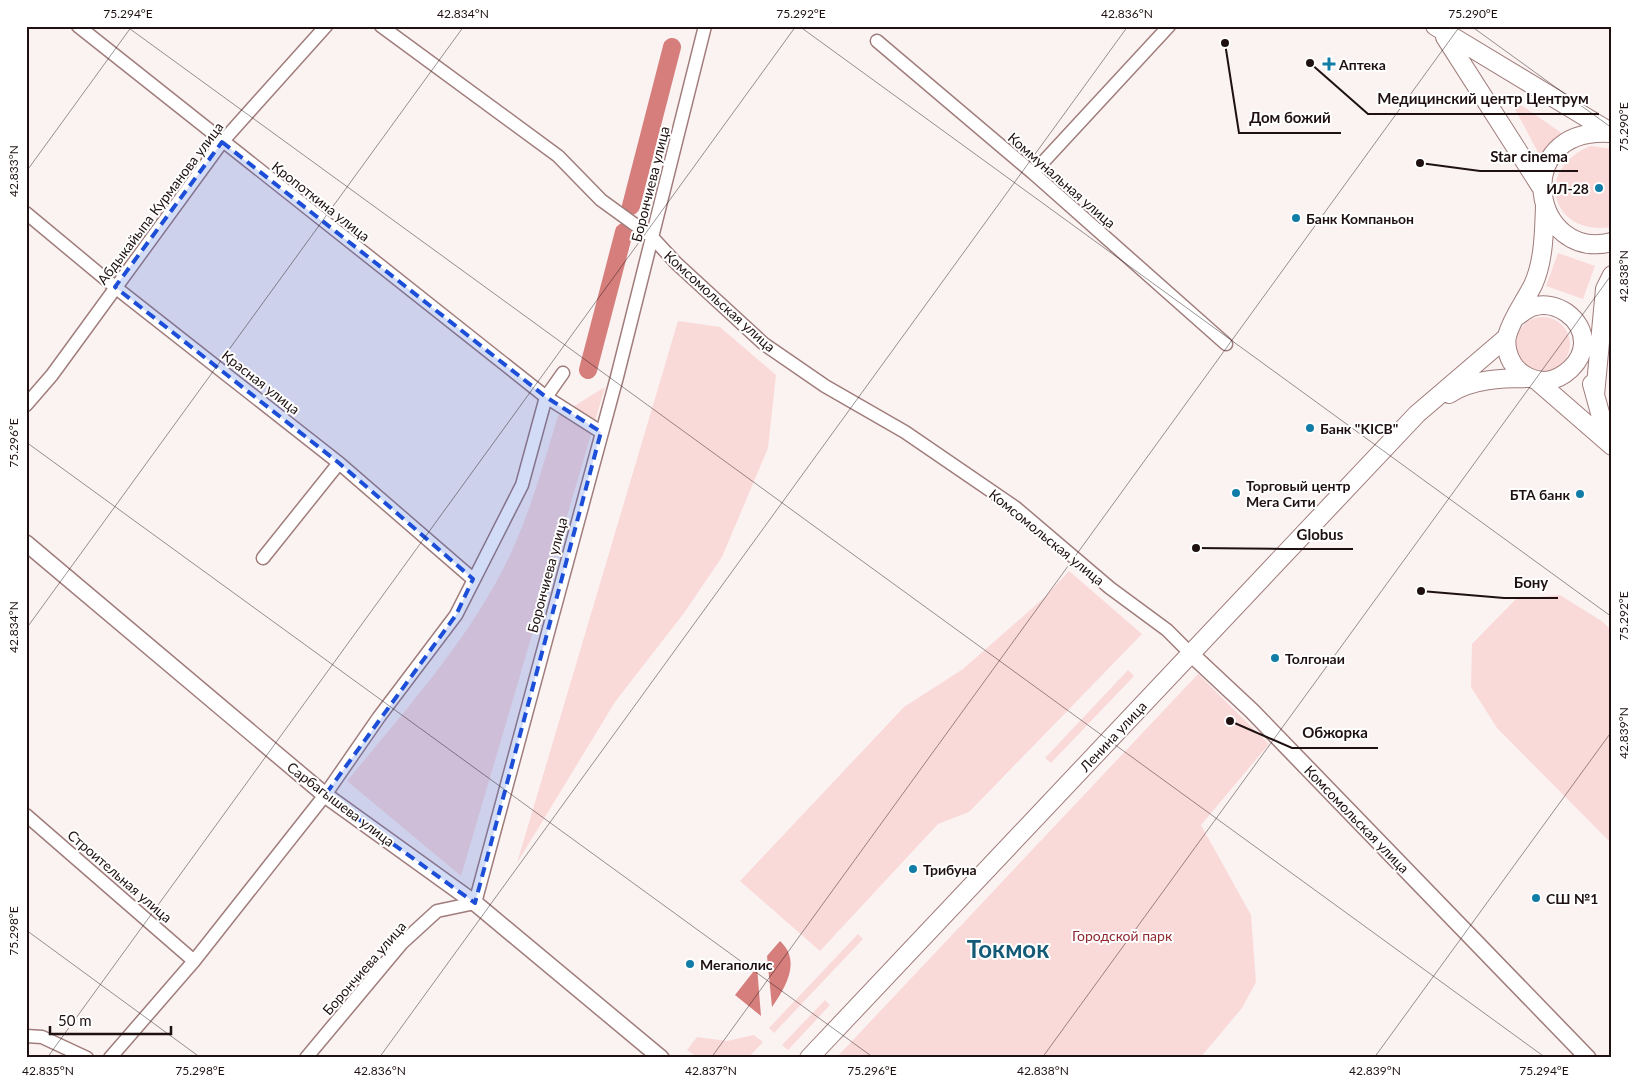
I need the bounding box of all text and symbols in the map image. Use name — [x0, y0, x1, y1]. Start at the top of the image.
text: 75.294°E — [103, 6, 153, 21]
text: 42.834°N — [437, 6, 489, 21]
text: 75.292°E — [776, 6, 826, 21]
text: 42.836°N — [1101, 6, 1153, 21]
text: 75.290°E — [1448, 6, 1498, 21]
place label: Аптека — [1338, 56, 1386, 73]
marker: Аптека — [1323, 58, 1335, 70]
callout: Медицинский центр Центрум — [1368, 84, 1599, 114]
text: Медицинский центр Центрум — [1377, 89, 1589, 107]
text: 75.290°E — [1616, 102, 1631, 152]
callout: Дом божий — [1239, 103, 1341, 133]
text: Дом божий — [1249, 108, 1331, 126]
street label: Абдыкайыпа Курманова улица — [93, 119, 227, 287]
street label: Борончиева улица — [627, 124, 673, 244]
street label: Коммунальная улица — [1005, 129, 1119, 231]
callout: Star cinema — [1480, 141, 1578, 171]
text: 42.833°N — [6, 145, 21, 197]
text: Star cinema — [1490, 147, 1568, 165]
street label: Кропоткина улица — [269, 157, 373, 245]
place label: ИЛ-28 — [1546, 180, 1589, 197]
marker: ИЛ-28 — [1593, 182, 1605, 194]
place label: Банк Компаньон — [1306, 210, 1414, 227]
marker: Банк Компаньон — [1290, 212, 1302, 224]
street label: Комсомольская улица — [661, 247, 779, 355]
text: 42.838°N — [1616, 250, 1631, 302]
street label: Красная улица — [219, 346, 303, 418]
text: 75.296°E — [6, 418, 21, 468]
place label: Банк "KICB" — [1320, 420, 1398, 437]
marker: Банк "KICB" — [1304, 422, 1316, 434]
place label: Торговый центр Мега Сити — [1246, 477, 1351, 510]
street label: Комсомольская улица — [986, 485, 1108, 589]
place label: БТА банк — [1510, 486, 1570, 503]
marker: Торговый центр Мега Сити — [1230, 487, 1242, 499]
marker: БТА банк — [1574, 488, 1586, 500]
street label: Борончиева улица — [523, 515, 571, 634]
callout: Globus — [1286, 519, 1353, 549]
text: Globus — [1297, 525, 1344, 543]
callout: Бону — [1504, 568, 1558, 598]
text: Бону — [1514, 573, 1548, 591]
text: 75.292°E — [1616, 591, 1631, 641]
text: 42.834°N — [6, 601, 21, 653]
place label: Толгонаи — [1285, 650, 1345, 667]
marker: Толгонаи — [1269, 652, 1281, 664]
street label: Ленина улица — [1075, 697, 1150, 775]
text: 42.839°N — [1616, 707, 1631, 759]
callout: Обжорка — [1292, 718, 1378, 748]
text: Обжорка — [1302, 723, 1368, 741]
street label: Сарбагышева улица — [284, 758, 398, 850]
street label: Комсомольская улица — [1301, 762, 1413, 876]
street label: Строительная улица — [64, 826, 176, 926]
place label: Трибуна — [923, 861, 977, 878]
marker: Трибуна — [907, 863, 919, 875]
place label: СШ №1 — [1546, 890, 1598, 907]
marker: СШ №1 — [1530, 892, 1542, 904]
text: 75.298°E — [6, 906, 21, 956]
street label: Борончиева улица — [319, 918, 409, 1018]
park label: Городской парк — [1072, 927, 1173, 944]
district label: Токмок — [967, 934, 1049, 963]
place label: Мегаполис — [700, 956, 773, 973]
marker: Мегаполис — [684, 958, 696, 970]
scale bar — [50, 1004, 171, 1036]
text: 50 m — [58, 1011, 92, 1029]
text: 42.835°N — [22, 1063, 74, 1078]
text: 75.298°E — [175, 1063, 225, 1078]
text: 42.836°N — [354, 1063, 406, 1078]
text: 42.837°N — [685, 1063, 737, 1078]
text: 75.296°E — [847, 1063, 897, 1078]
text: 42.838°N — [1017, 1063, 1069, 1078]
text: 42.839°N — [1349, 1063, 1401, 1078]
text: 75.294°E — [1519, 1063, 1569, 1078]

